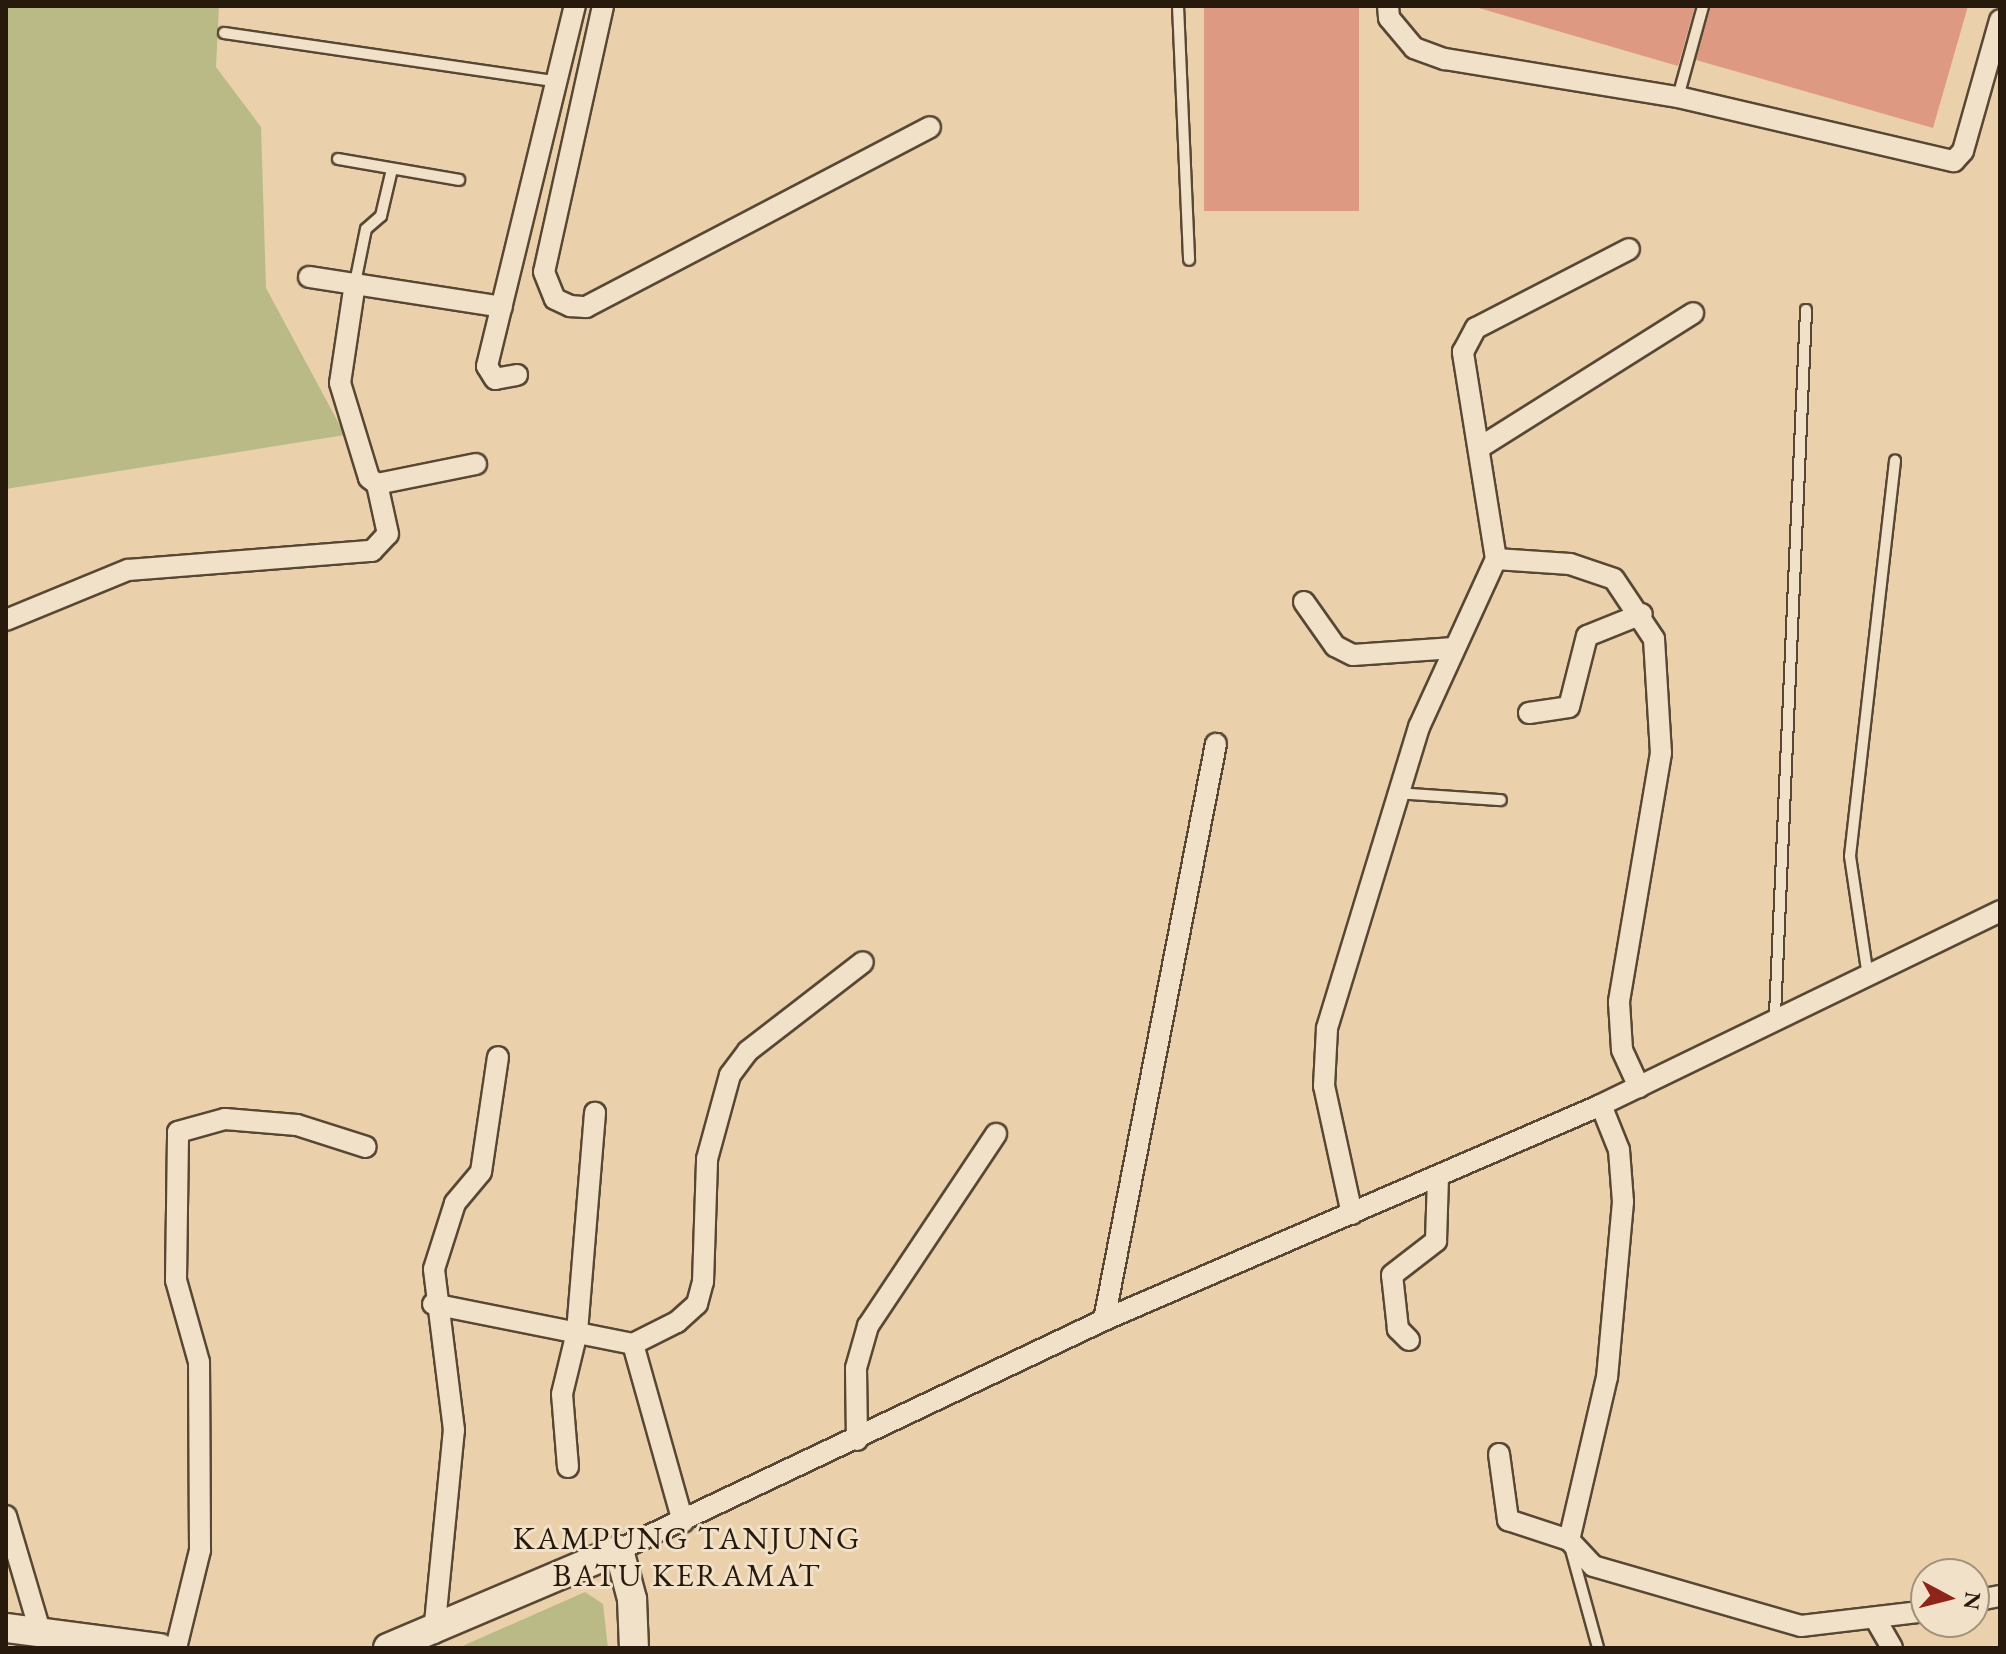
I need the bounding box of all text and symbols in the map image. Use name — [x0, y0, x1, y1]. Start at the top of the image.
district label: KAMPUNG TANJUNG BATU KERAMAT — [513, 1520, 861, 1595]
north arrow — [1910, 1558, 1990, 1638]
text: N — [1957, 1590, 1988, 1611]

